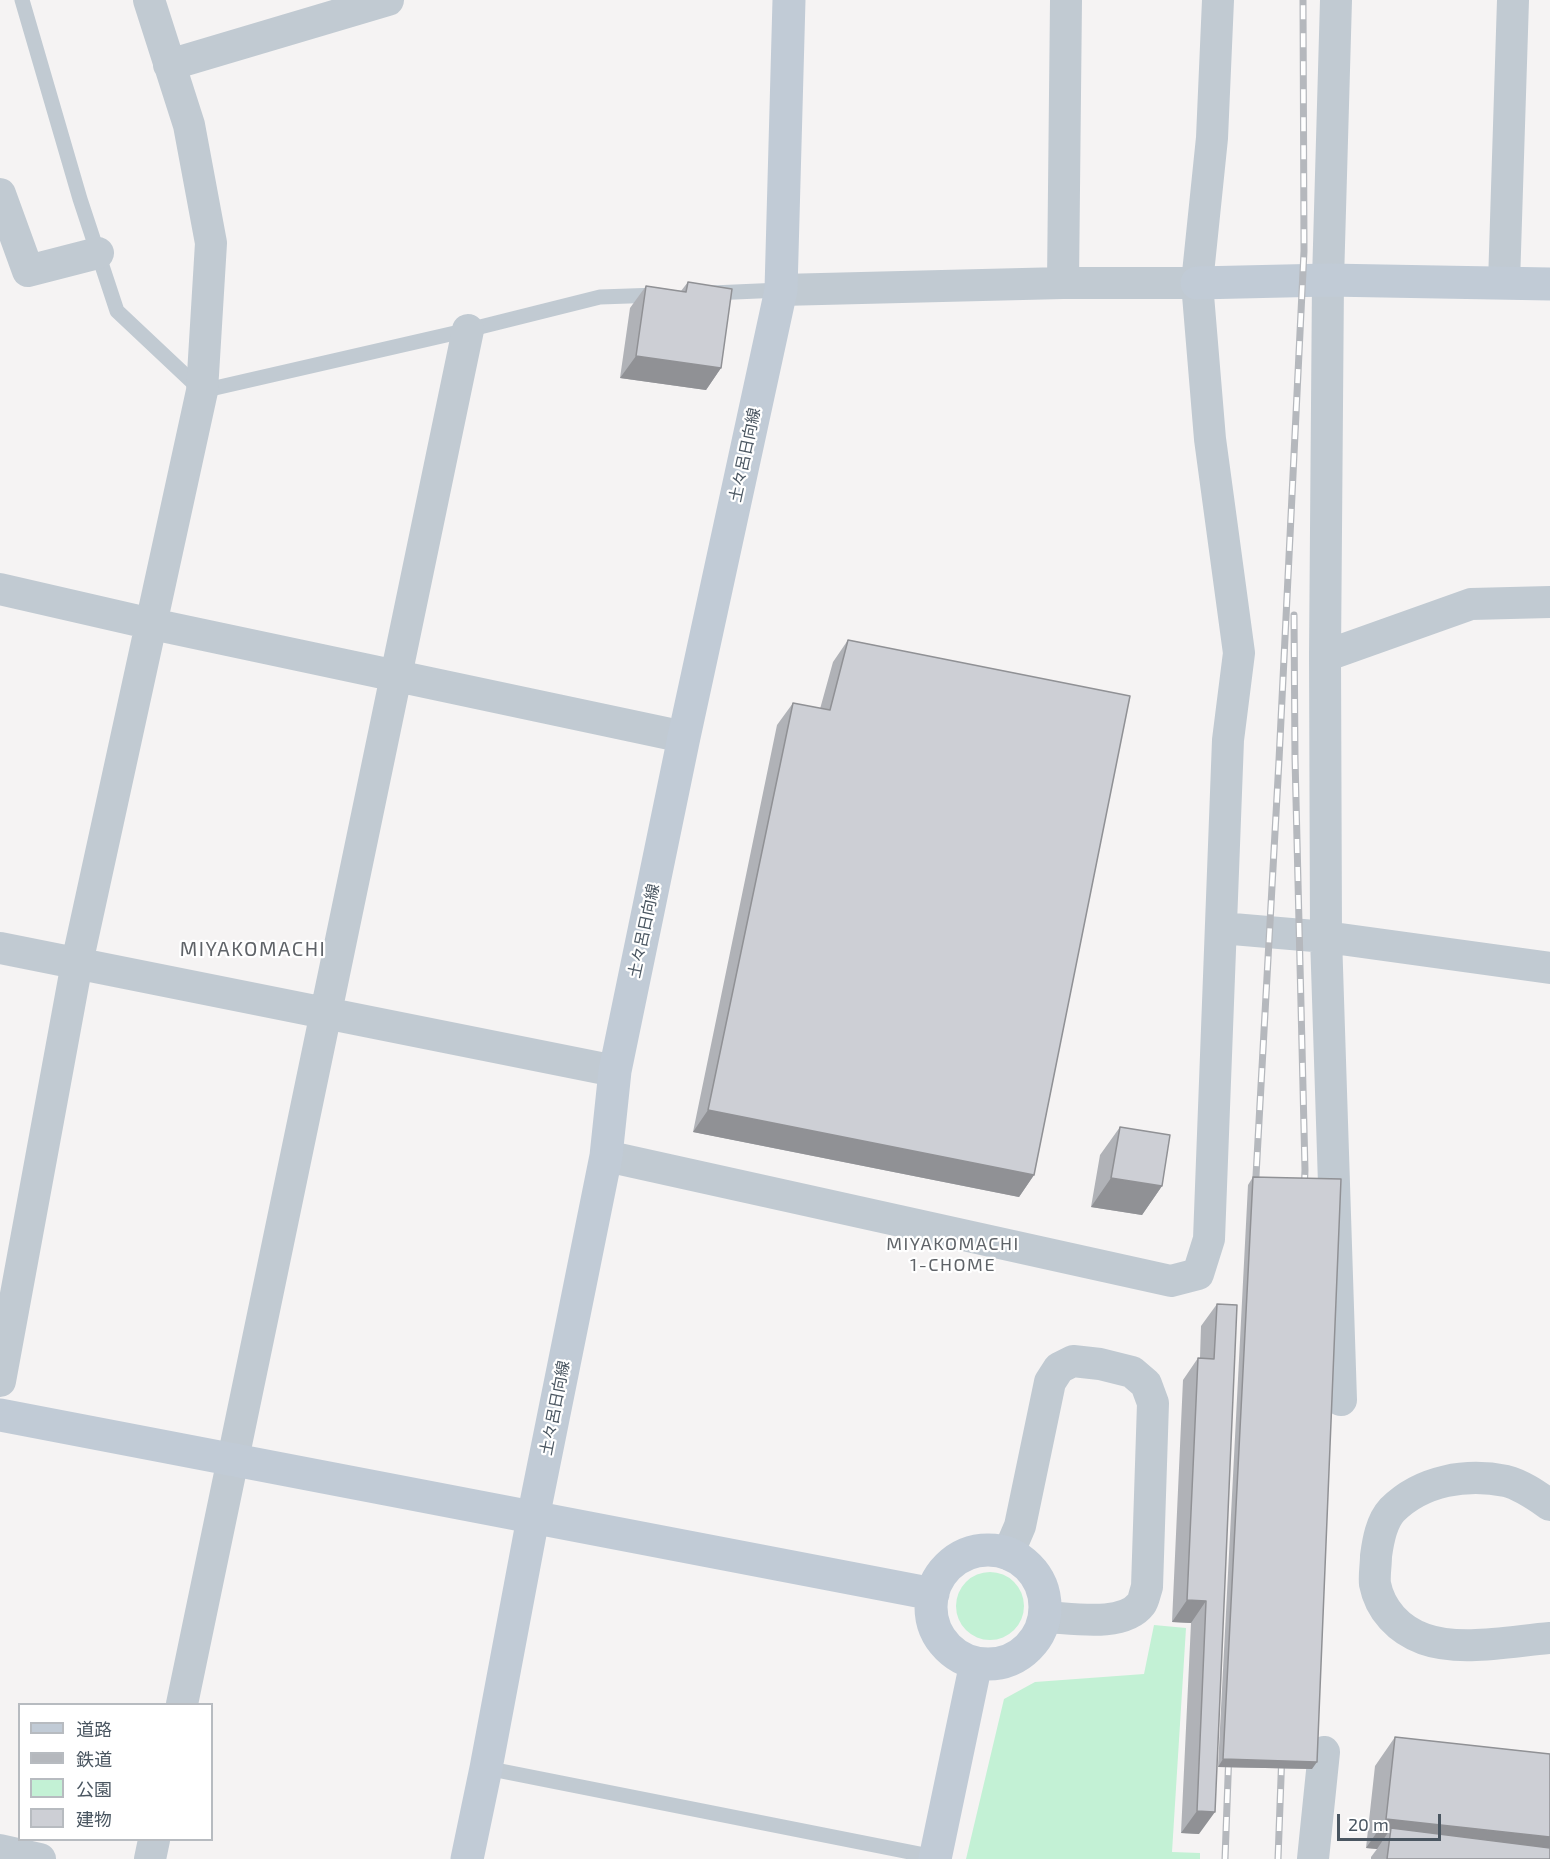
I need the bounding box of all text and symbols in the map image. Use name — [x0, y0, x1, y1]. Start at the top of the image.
street label: 土々呂日向線 — [726, 406, 764, 504]
street label: 土々呂日向線 — [625, 882, 663, 980]
district label: MIYAKOMACHI — [180, 937, 326, 961]
district label: MIYAKOMACHI 1-CHOME — [886, 1233, 1020, 1276]
street label: 土々呂日向線 — [536, 1359, 574, 1457]
legend — [18, 1703, 213, 1841]
text: 道路 — [76, 1718, 112, 1740]
text: 鉄道 — [76, 1748, 112, 1770]
text: 公園 — [76, 1778, 112, 1800]
scale bar — [1340, 1802, 1444, 1840]
text: 建物 — [76, 1808, 112, 1830]
text: 20 m — [1348, 1813, 1389, 1835]

